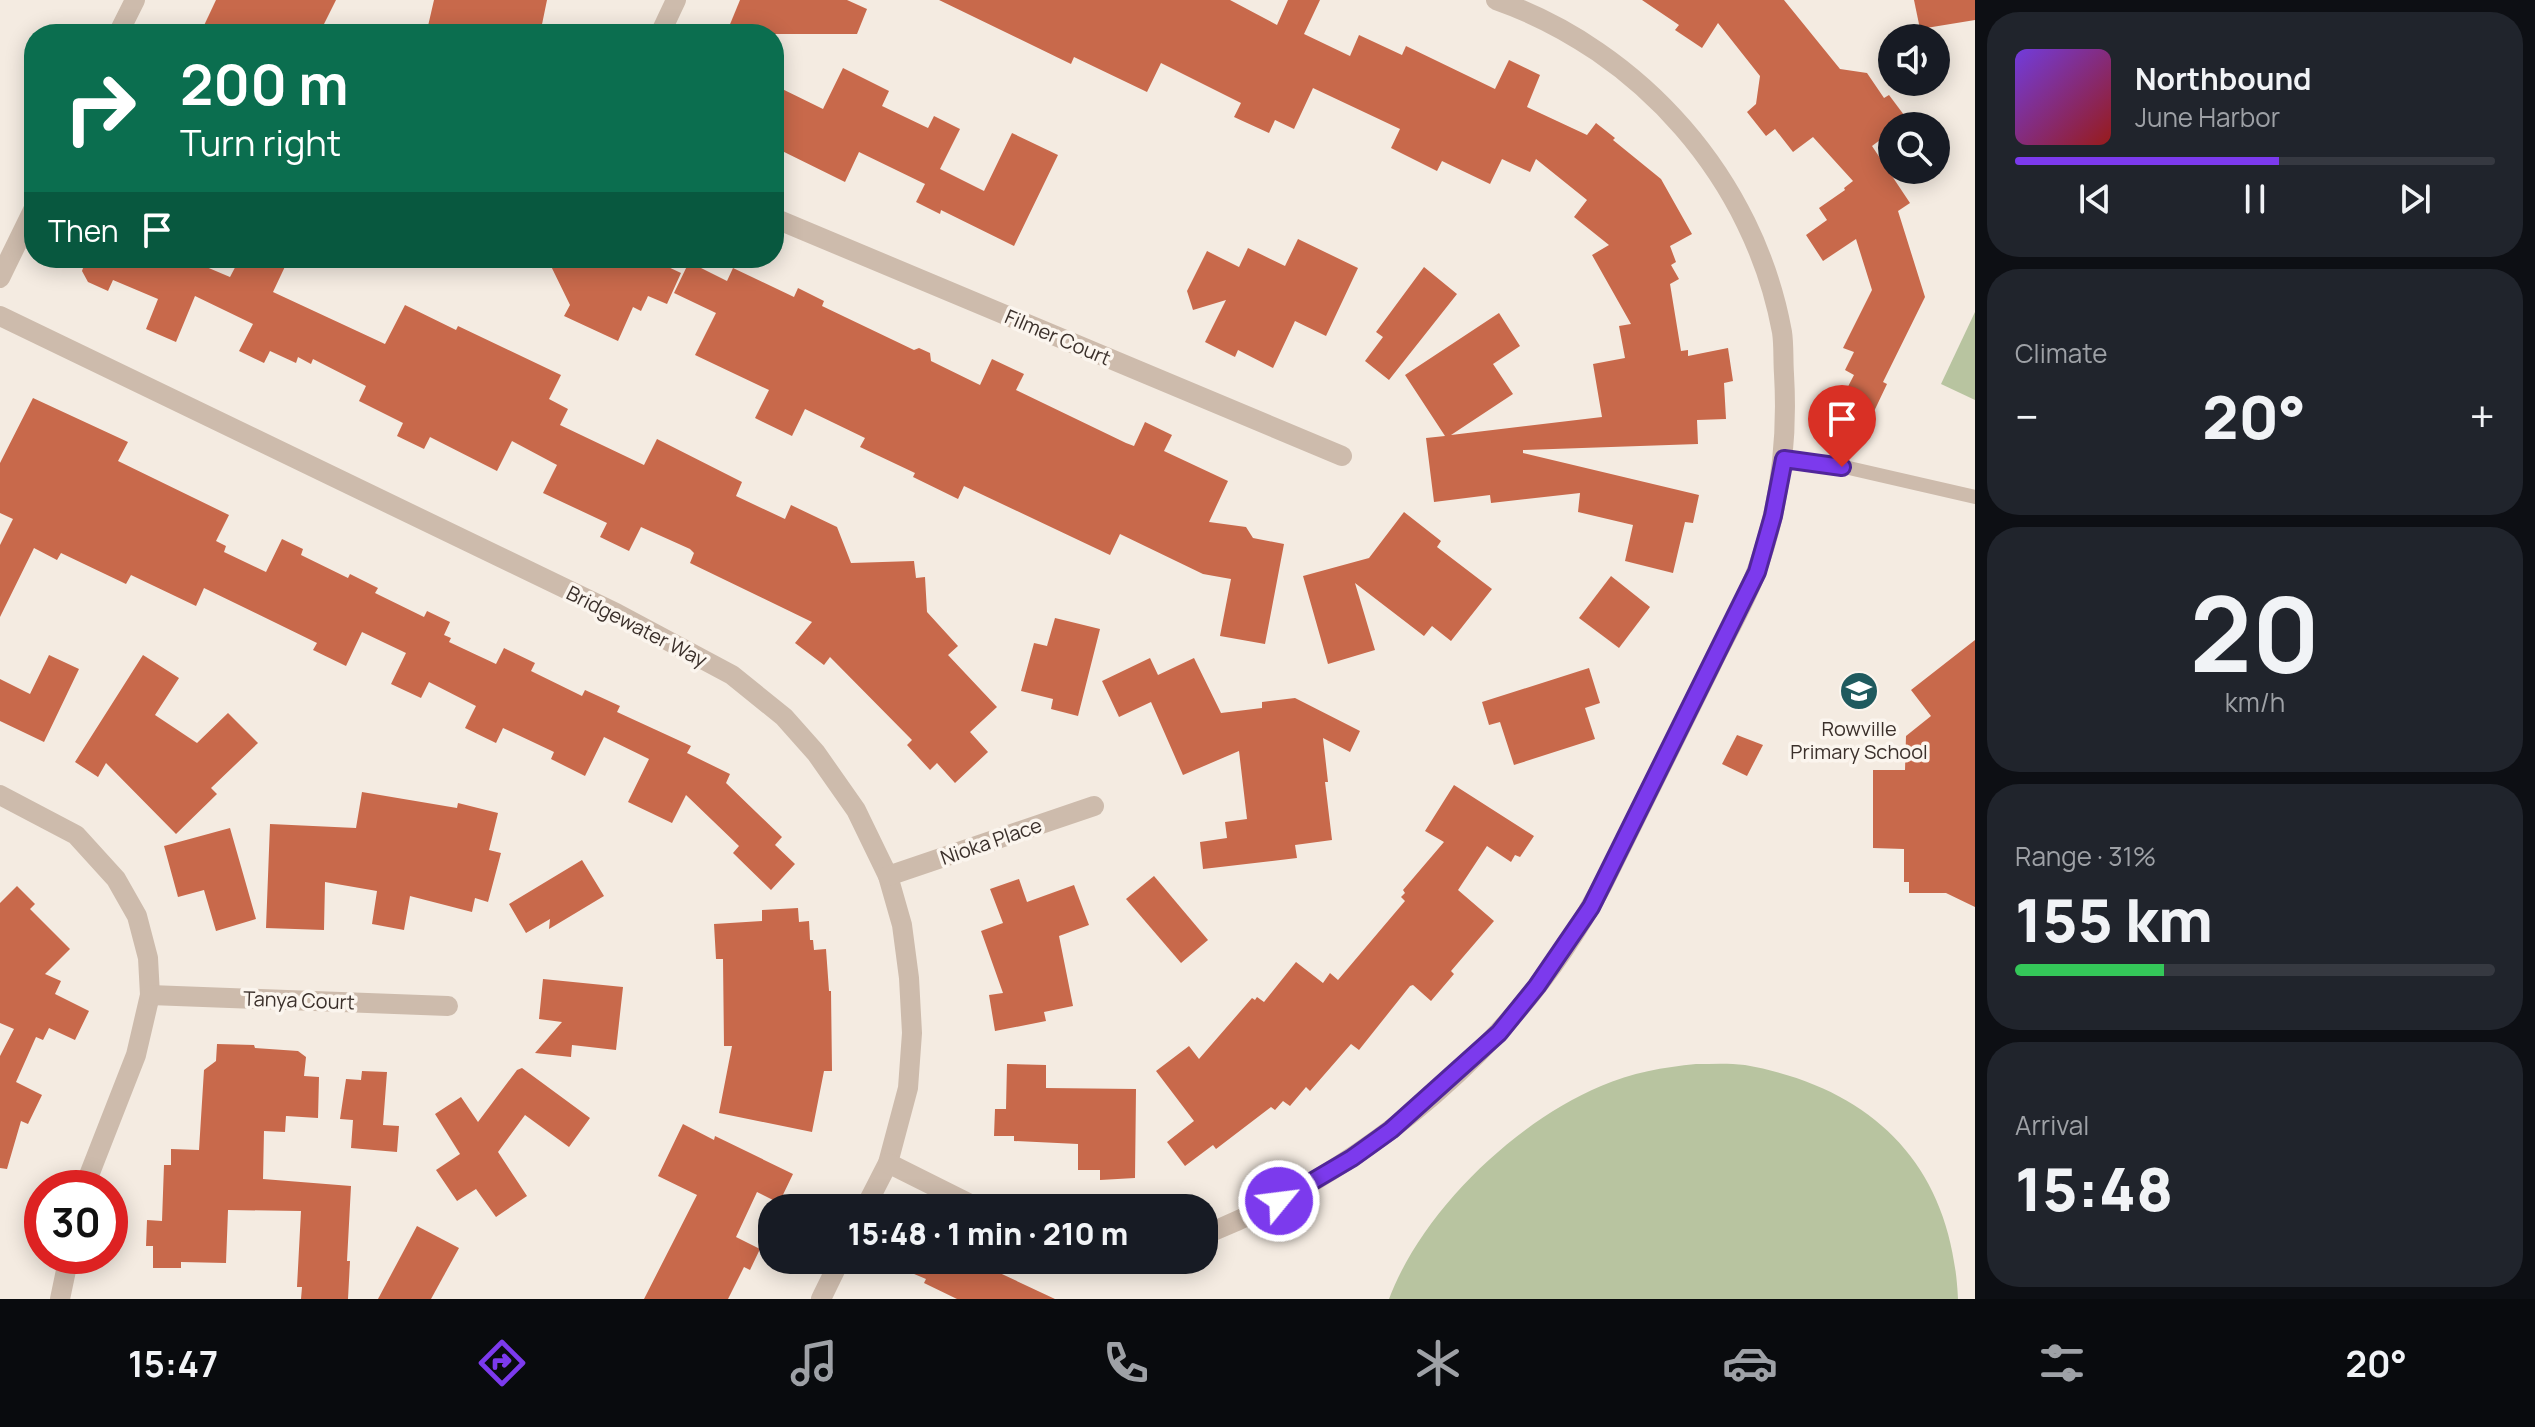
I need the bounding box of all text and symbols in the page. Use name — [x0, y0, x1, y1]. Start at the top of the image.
map controls — [1878, 24, 1950, 184]
button: sound — [1878, 24, 1950, 96]
text: 200 m — [180, 45, 349, 122]
icon: right — [48, 56, 152, 160]
text: Northbound — [2135, 58, 2312, 99]
text: June Harbor — [2135, 99, 2280, 135]
button: search — [1878, 112, 1950, 184]
text: Turn right — [180, 118, 341, 167]
icon: previous — [2073, 177, 2117, 221]
icon: pause — [2233, 177, 2277, 221]
icon: next — [2393, 177, 2437, 221]
icon: arrive — [135, 208, 179, 252]
text: Then — [48, 210, 119, 251]
street label: Filmer Court — [1001, 303, 1115, 371]
text: Climate — [2015, 335, 2107, 371]
text: 20° — [2202, 375, 2306, 457]
pin — [1808, 385, 1876, 467]
text: − — [2015, 386, 2039, 446]
text: + — [2470, 386, 2495, 446]
icon: arrive — [1820, 397, 1864, 441]
text: 20 — [2190, 561, 2320, 703]
street label: Bridgewater Way — [562, 579, 712, 673]
school or university icon: Rowville Primary School — [1838, 670, 1880, 712]
text: km/h — [2225, 684, 2285, 720]
place label: Rowville Primary School — [1790, 715, 1928, 765]
street label: Nioka Place — [937, 811, 1045, 871]
text: Range · 31% — [2015, 838, 2156, 874]
text: 155 km — [2015, 878, 2213, 960]
street label: Tanya Court — [243, 985, 355, 1015]
text: Arrival — [2015, 1107, 2089, 1143]
text: 15:48 — [2015, 1147, 2173, 1229]
position arrow — [1237, 1159, 1321, 1243]
speed limit sign: 30 — [24, 1170, 128, 1274]
text: 15:48 · 1 min · 210 m — [848, 1213, 1128, 1254]
icon: directions — [474, 1335, 530, 1391]
icon: music — [786, 1335, 842, 1391]
icon: phone — [1098, 1335, 1154, 1391]
icon: climate — [1410, 1335, 1466, 1391]
icon: car — [1722, 1335, 1778, 1391]
icon: filters — [2034, 1335, 2090, 1391]
text: 15:47 — [128, 1339, 218, 1388]
text: 20° — [2346, 1339, 2407, 1388]

